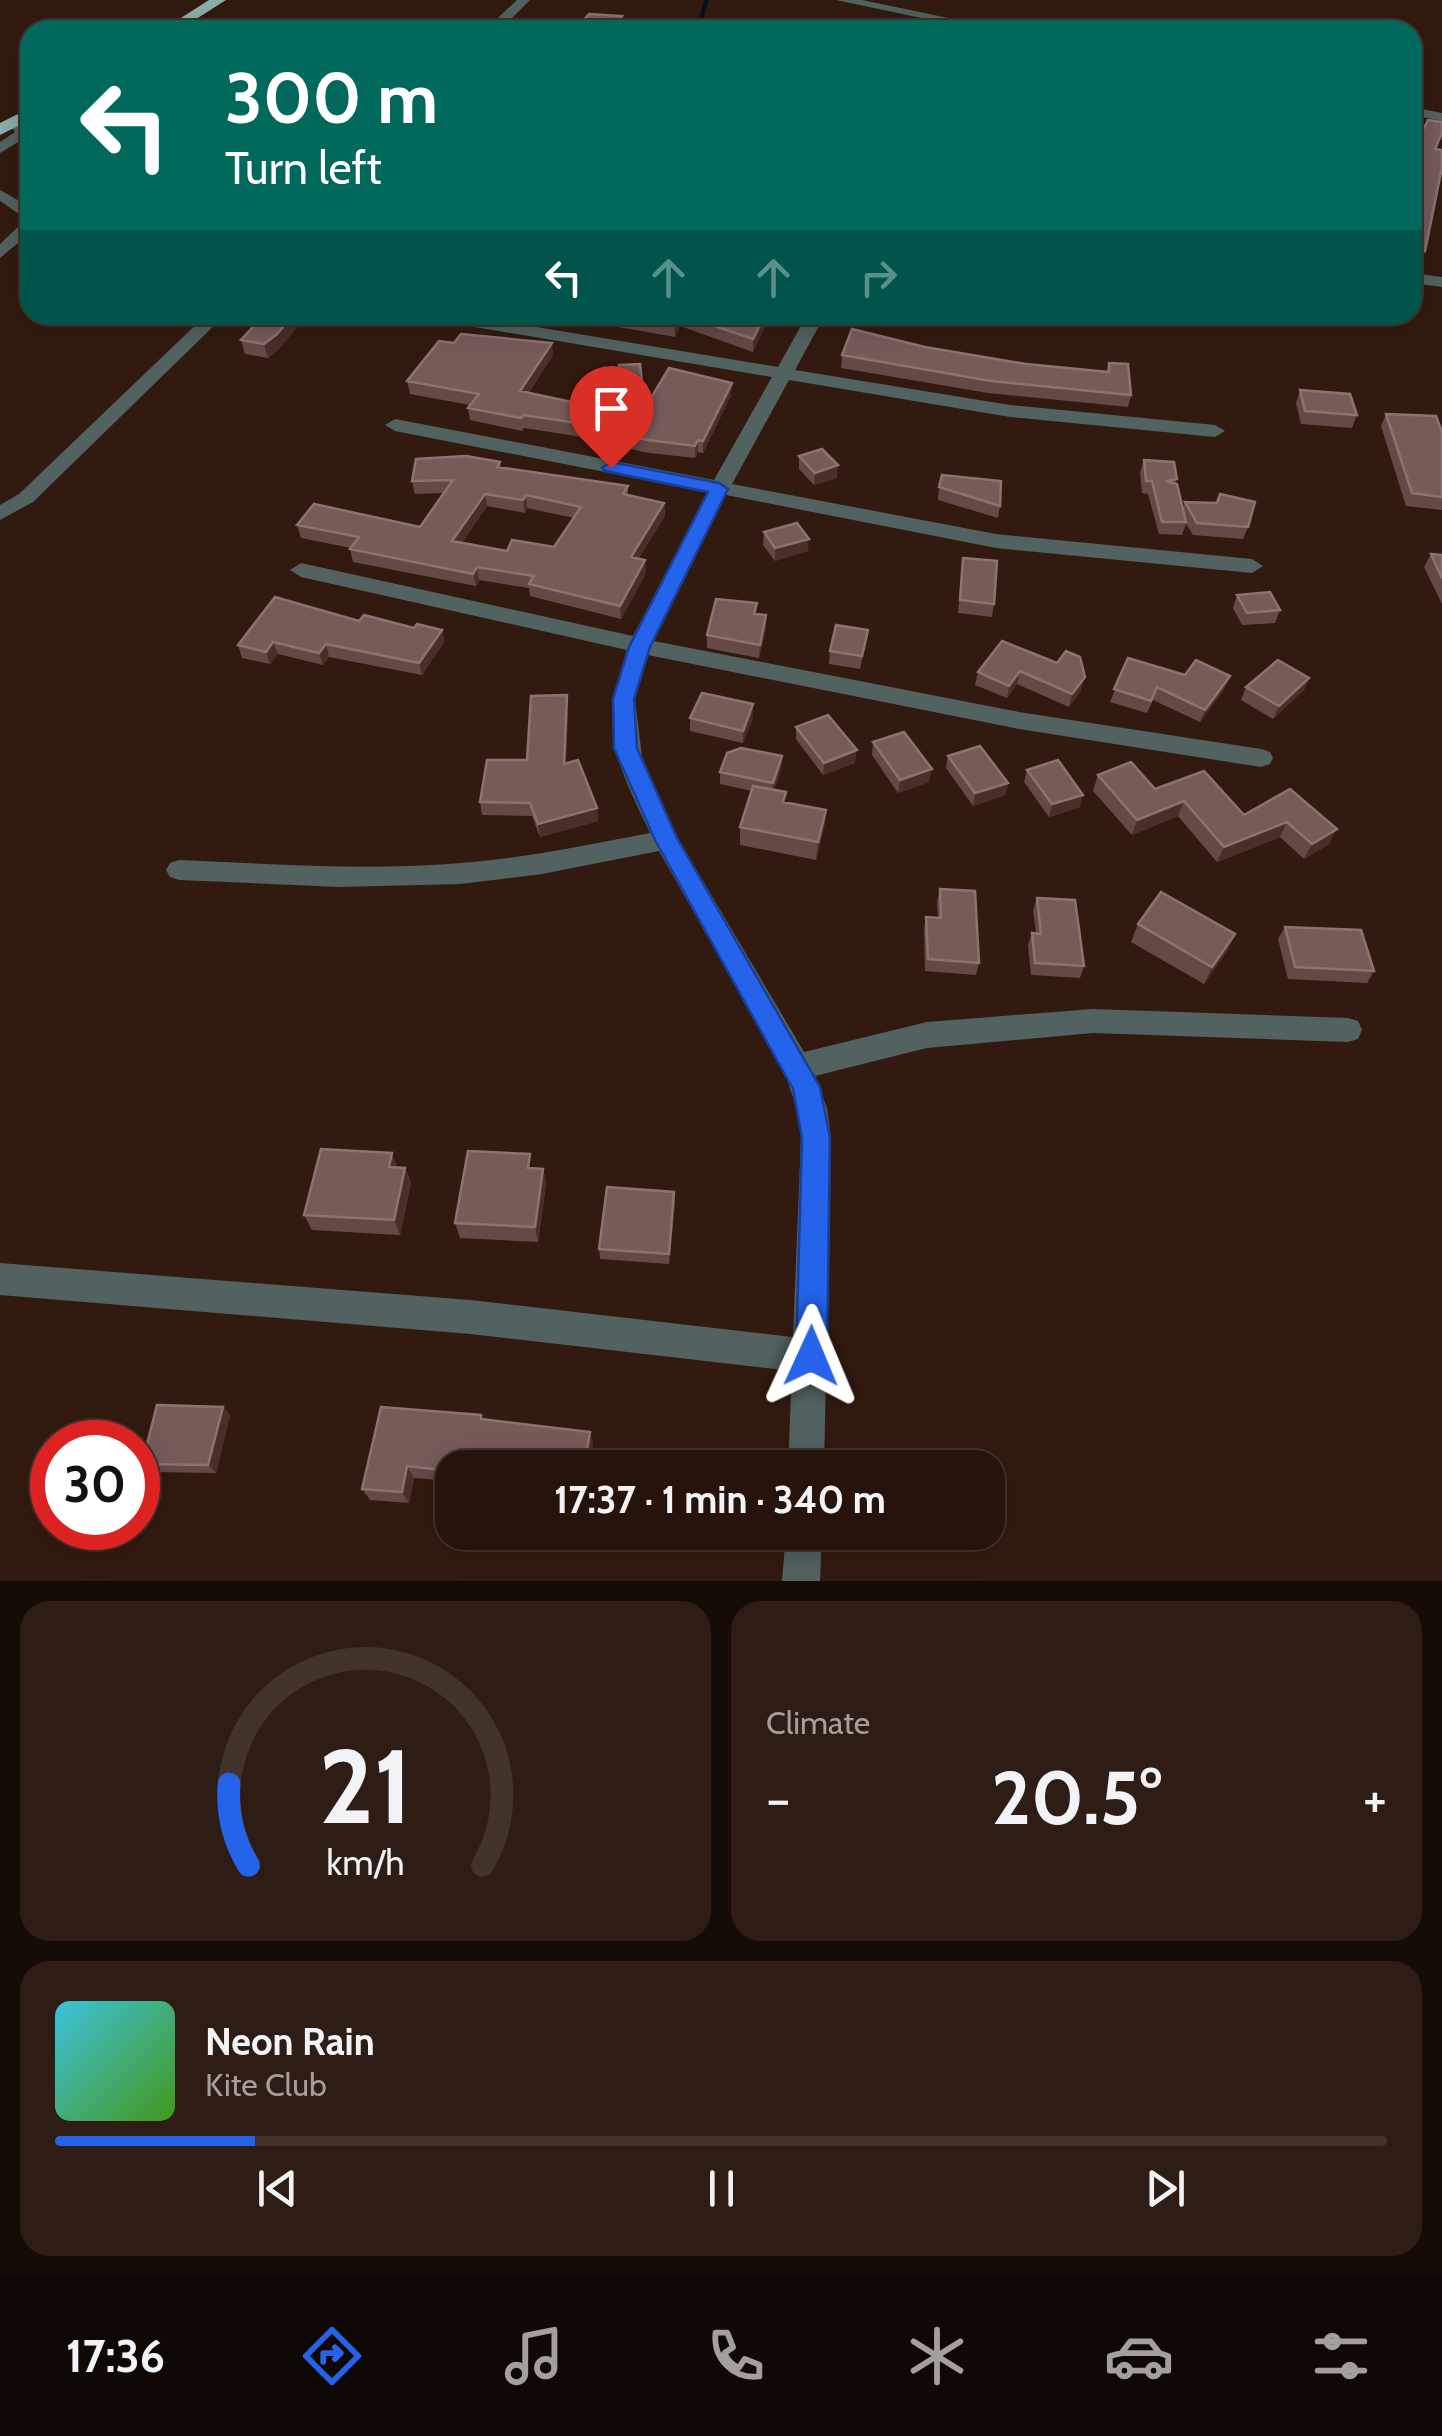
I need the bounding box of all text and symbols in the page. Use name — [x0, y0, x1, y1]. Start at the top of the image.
text: 300 m — [225, 55, 438, 141]
icon: left — [60, 60, 190, 190]
text: Turn left — [225, 141, 382, 195]
icon: left — [536, 250, 591, 305]
icon: ahead — [641, 250, 696, 305]
icon: ahead — [746, 250, 801, 305]
icon: right — [851, 250, 906, 305]
pin — [569, 366, 654, 469]
icon: arrive — [584, 381, 639, 436]
position arrow — [759, 1304, 863, 1408]
speed limit sign: 30 — [30, 1420, 160, 1550]
text: 17:37 · 1 min · 340 m — [554, 1476, 886, 1523]
text: Climate — [766, 1703, 870, 1742]
text: 21 — [319, 1723, 412, 1849]
text: 20.5° — [991, 1752, 1162, 1843]
text: − — [766, 1765, 790, 1832]
text: + — [1363, 1765, 1387, 1832]
text: km/h — [326, 1841, 405, 1884]
text: Neon Rain — [205, 2018, 375, 2065]
text: Kite Club — [205, 2065, 327, 2104]
icon: previous — [250, 2161, 305, 2216]
icon: pause — [694, 2161, 749, 2216]
icon: next — [1138, 2161, 1193, 2216]
icon: directions — [297, 2321, 367, 2391]
icon: music — [499, 2321, 569, 2391]
icon: phone — [701, 2321, 771, 2391]
icon: climate — [902, 2321, 972, 2391]
icon: car — [1104, 2321, 1174, 2391]
icon: filters — [1306, 2321, 1376, 2391]
text: 17:36 — [66, 2329, 165, 2383]

